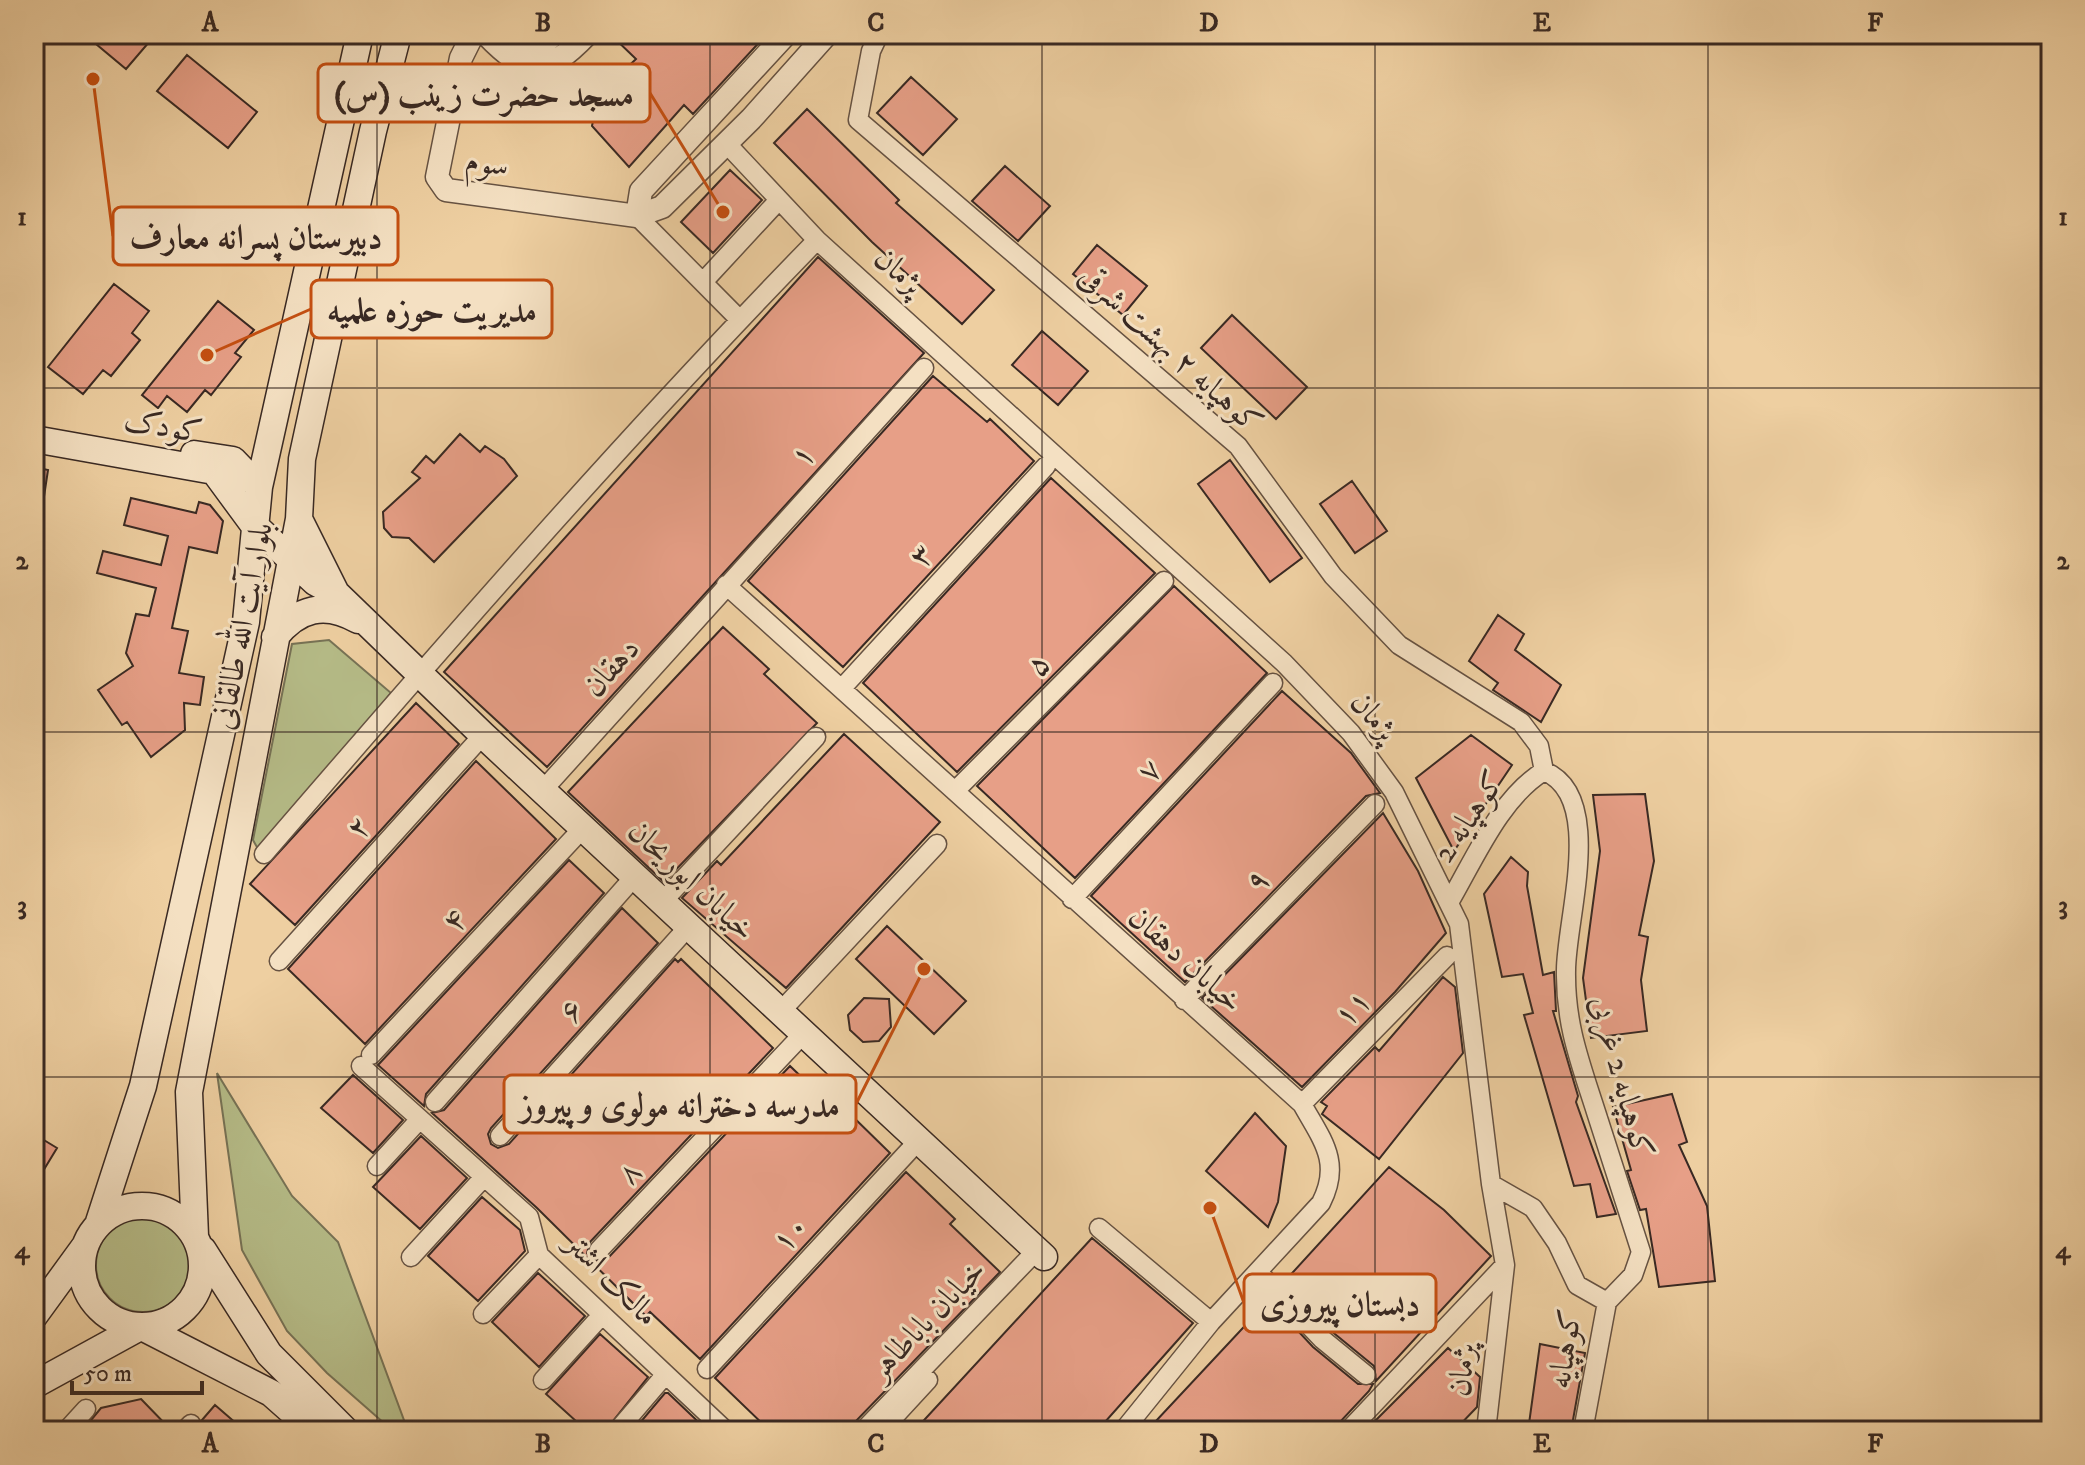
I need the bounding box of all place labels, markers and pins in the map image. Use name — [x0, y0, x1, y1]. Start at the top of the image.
callout: مسجد حضرت زینب (س) — [318, 64, 650, 122]
callout: دبیرستان پسرانه معارف — [113, 207, 398, 265]
callout: مدیریت حوزه علمیه — [311, 280, 552, 338]
callout: مدرسه دخترانه مولوی و پیروز — [504, 1075, 856, 1133]
callout: دبستان پیروزی — [1244, 1274, 1436, 1332]

